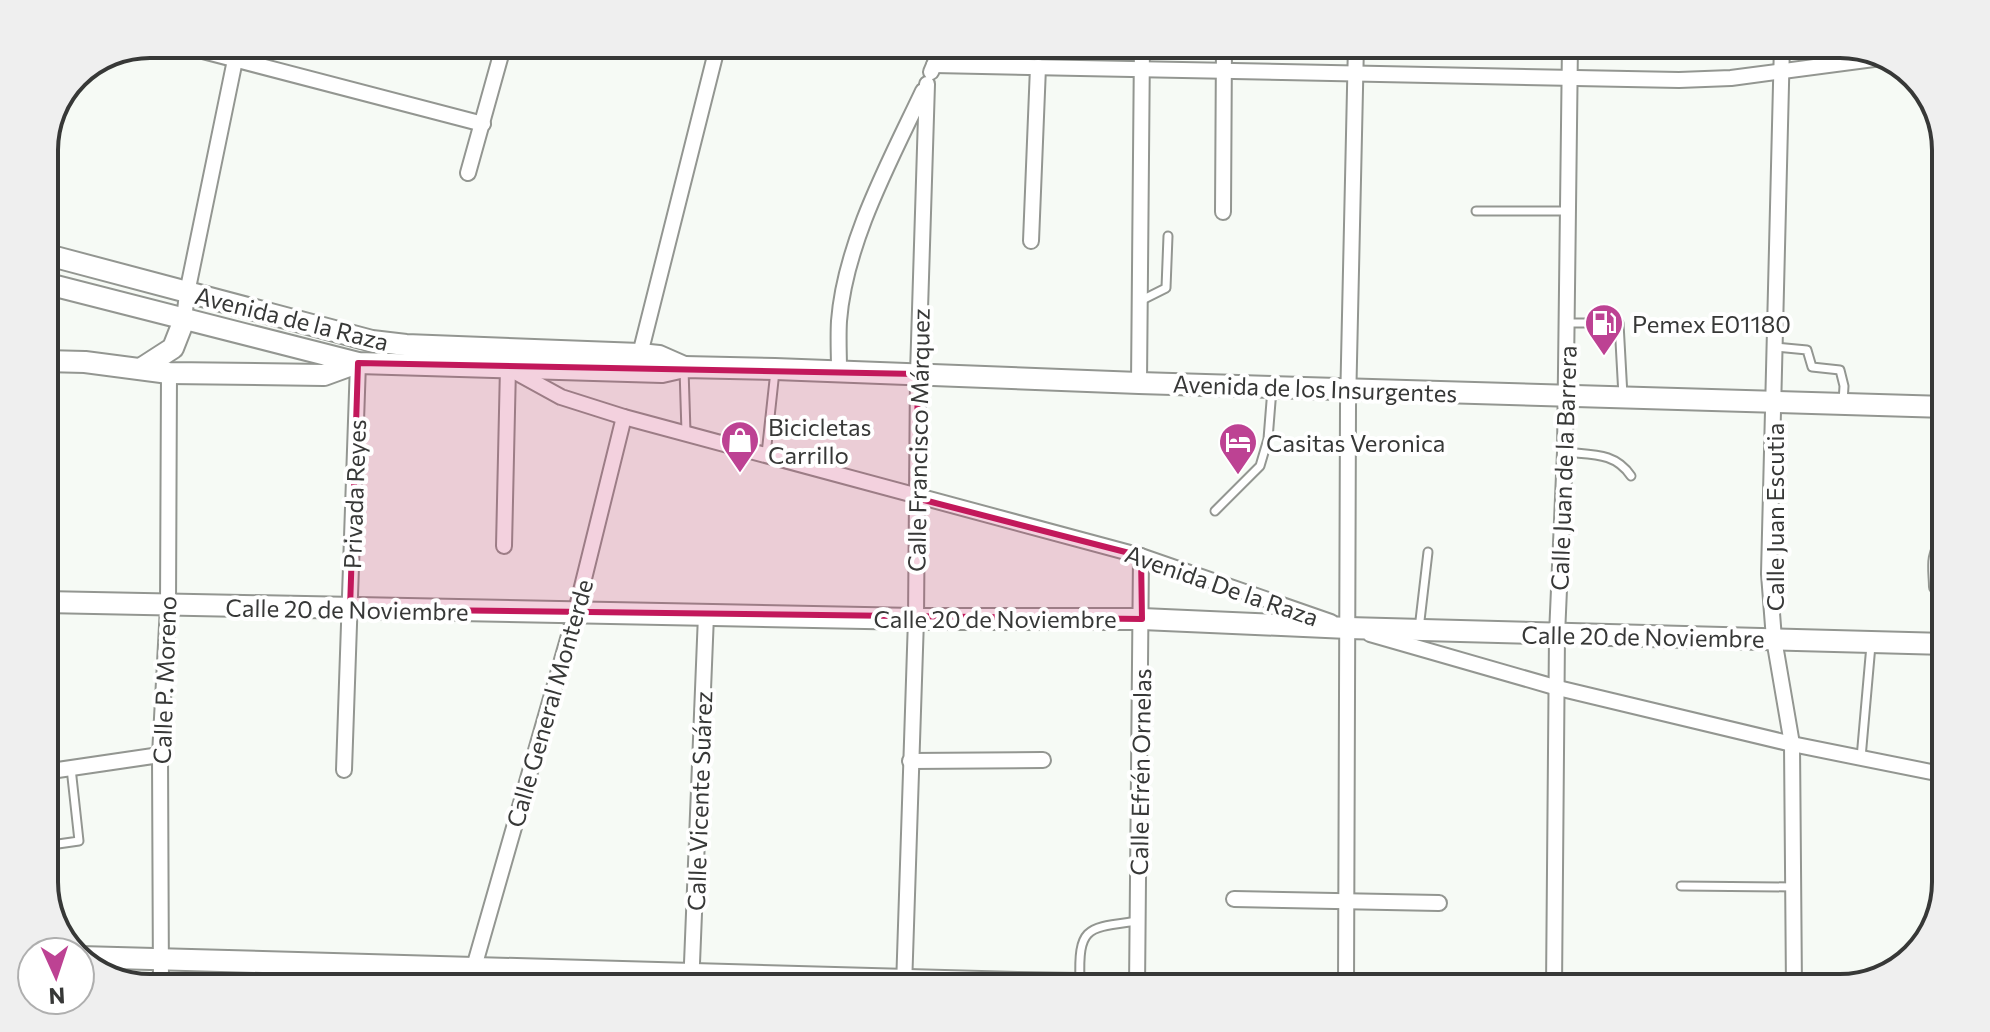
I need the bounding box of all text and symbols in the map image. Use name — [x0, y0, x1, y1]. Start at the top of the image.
street label: Avenida de la Raza — [192, 280, 392, 356]
fuel station icon: Pemex E01180 — [1583, 302, 1625, 357]
street label: Calle Francisco Márquez — [901, 308, 935, 572]
place label: Pemex E01180 — [1632, 309, 1791, 338]
street label: Calle Juan de la Barrera — [1544, 345, 1582, 591]
street label: Avenida de los Insurgentes — [1172, 369, 1458, 407]
place label: Bicicletas Carrillo — [768, 412, 871, 469]
street label: Privada Reyes — [337, 419, 371, 569]
shop icon: Bicicletas Carrillo — [719, 419, 761, 474]
hotel icon: Casitas Veronica — [1217, 421, 1259, 476]
street label: Calle Juan Escutia — [1760, 423, 1789, 611]
place label: Casitas Veronica — [1266, 428, 1445, 457]
street label: Avenida De la Raza — [1122, 538, 1322, 632]
street label: Calle General Monterde — [500, 576, 598, 830]
street label: Calle 20 de Noviembre — [225, 592, 469, 626]
street label: Calle P. Moreno — [147, 595, 181, 765]
street label: Calle 20 de Noviembre — [873, 604, 1117, 633]
street label: Calle 20 de Noviembre — [1521, 619, 1765, 653]
street label: Calle Efrén Ornelas — [1124, 668, 1156, 876]
street label: Calle Vicente Suárez — [681, 691, 717, 911]
north arrow — [16, 936, 96, 1016]
text: N — [48, 983, 66, 1010]

